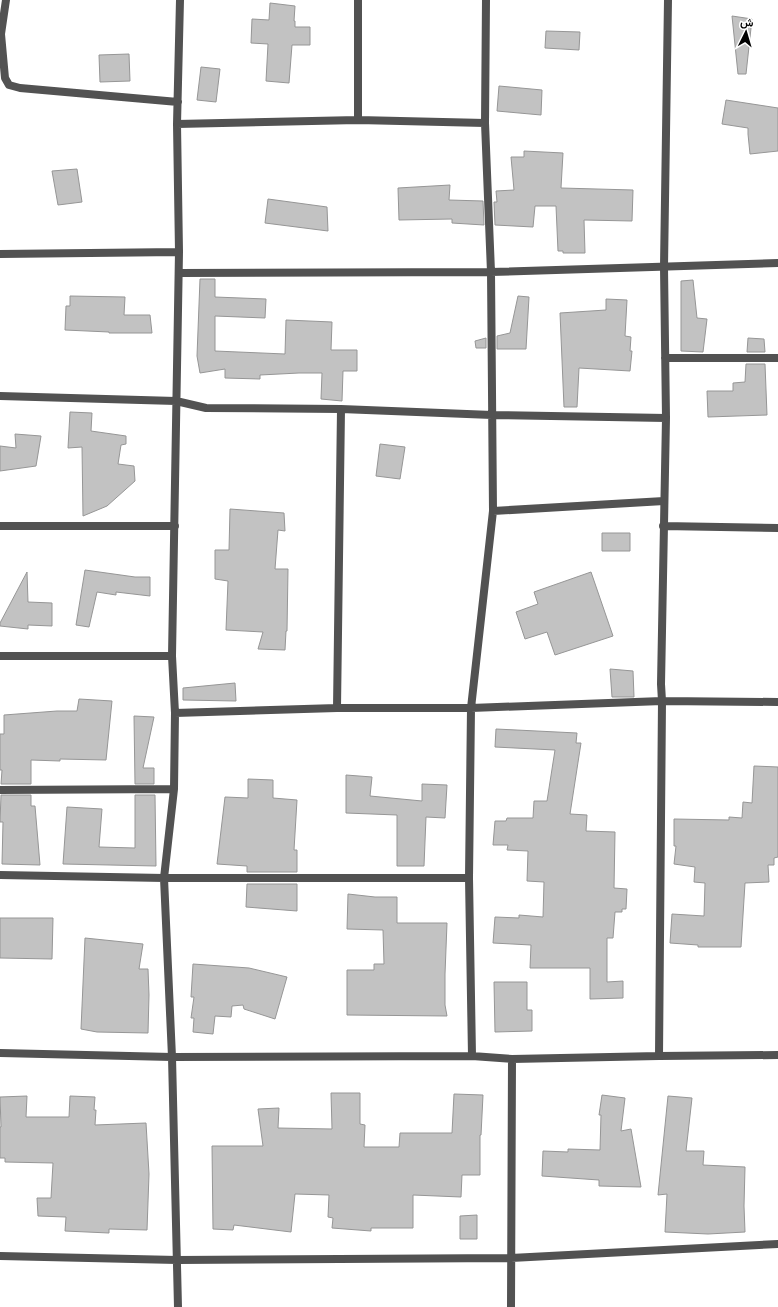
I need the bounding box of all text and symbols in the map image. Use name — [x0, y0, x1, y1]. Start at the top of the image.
north arrow — [726, 12, 766, 52]
text: ش — [740, 14, 754, 30]

